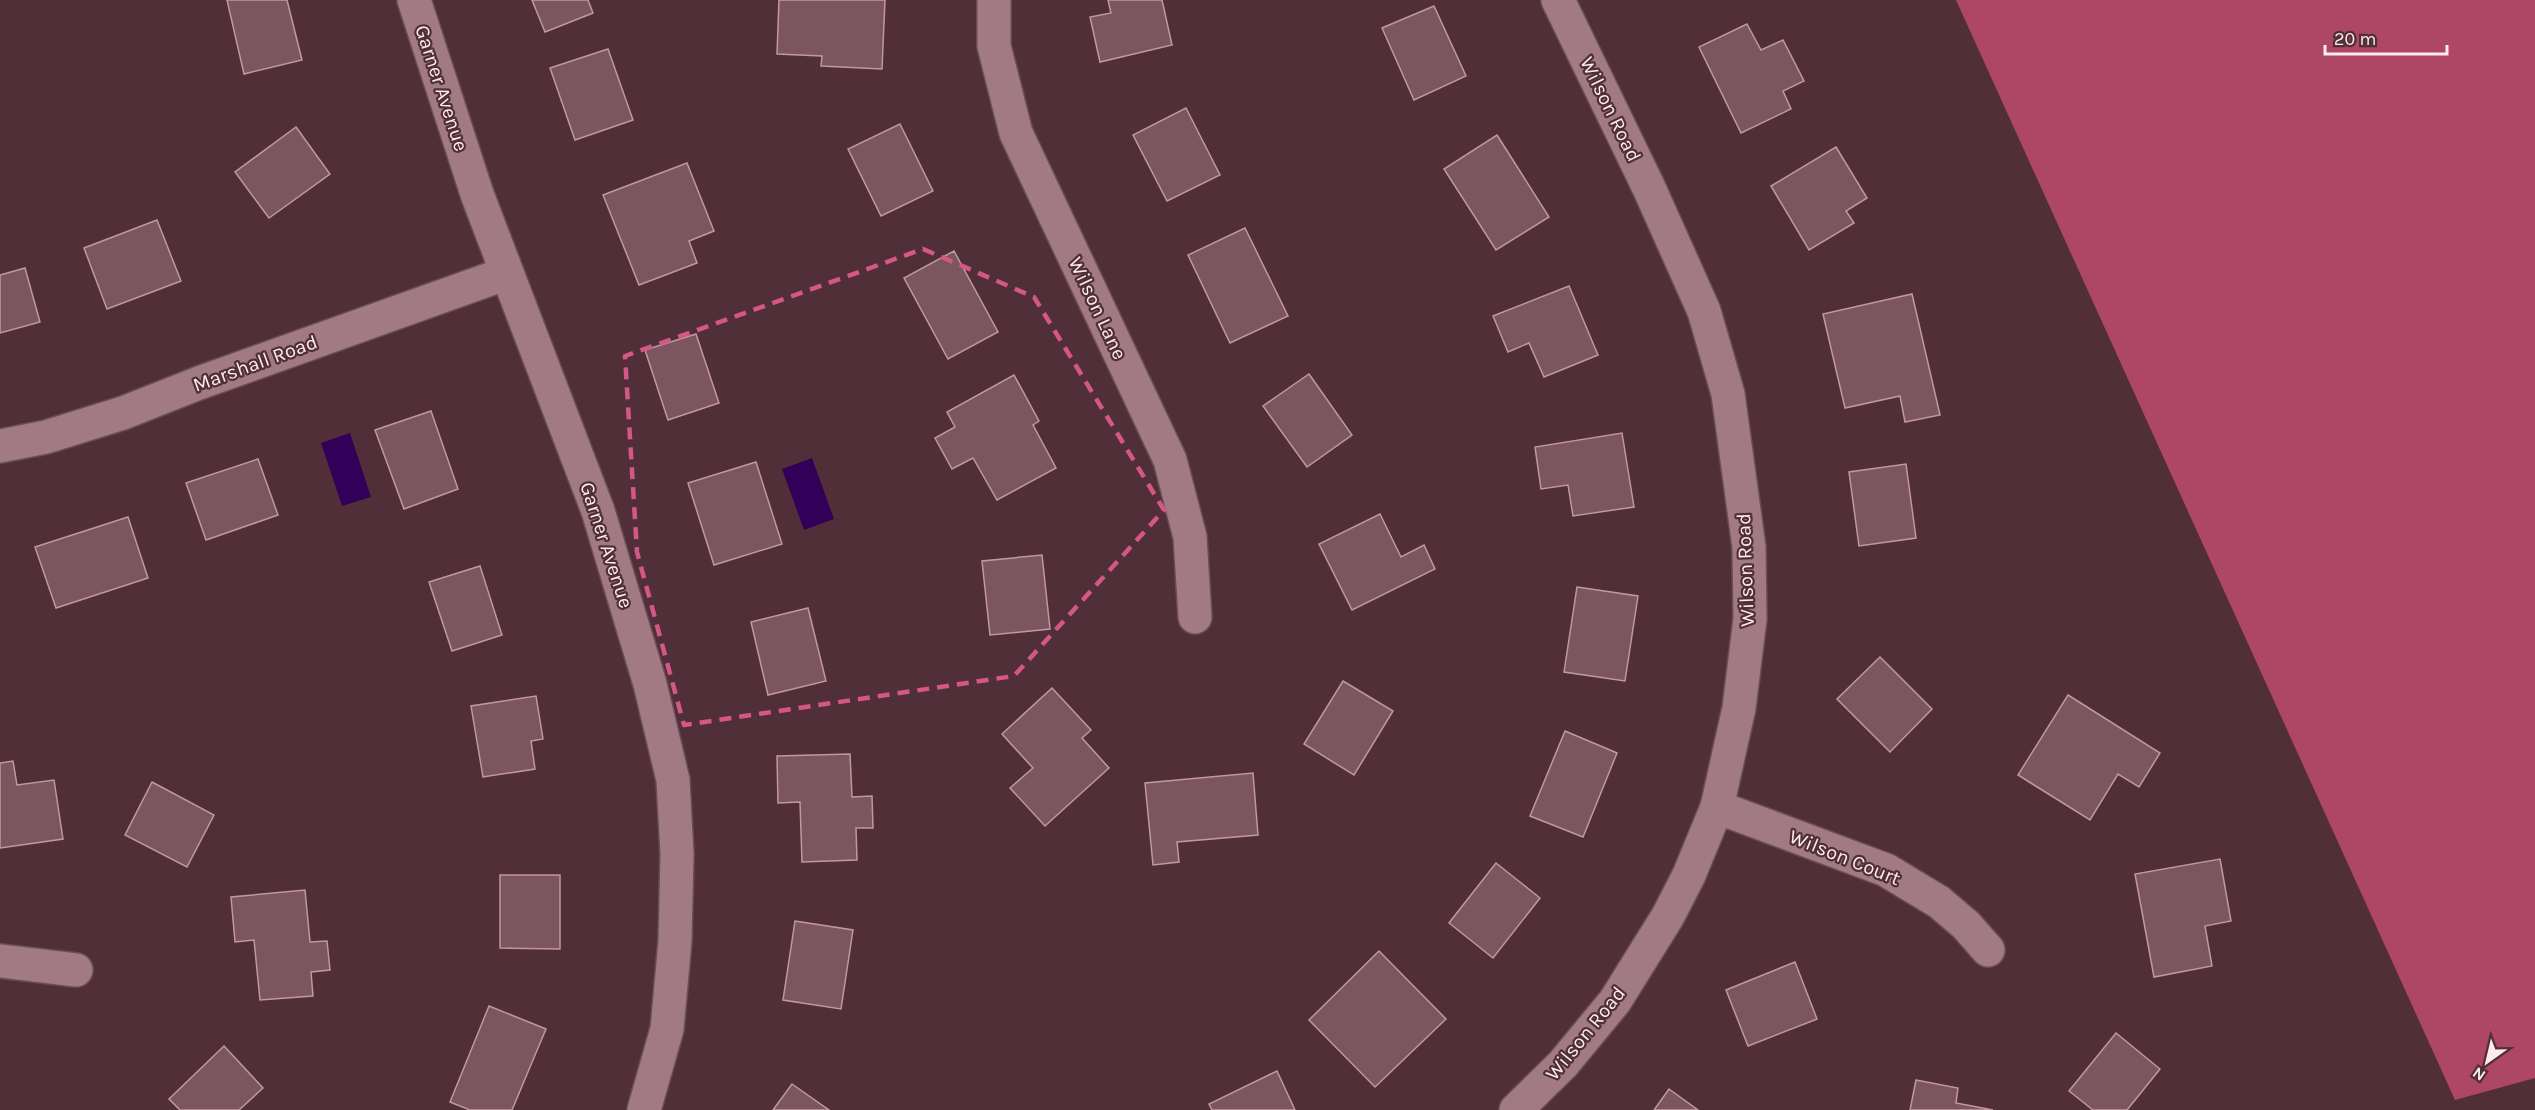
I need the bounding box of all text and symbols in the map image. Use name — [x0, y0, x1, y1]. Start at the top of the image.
scale bar — [2325, 18, 2446, 56]
street label: Garner Avenue — [410, 22, 473, 154]
text: 20 m — [2334, 28, 2376, 50]
street label: Wilson Road — [1575, 53, 1646, 165]
street label: Wilson Lane — [1064, 253, 1131, 363]
street label: Marshall Road — [190, 330, 321, 397]
street label: Garner Avenue — [575, 479, 638, 611]
street label: Wilson Road — [1732, 513, 1759, 627]
street label: Wilson Court — [1786, 825, 1904, 890]
street label: Wilson Road — [1541, 982, 1630, 1085]
north arrow — [2457, 1032, 2517, 1092]
text: N — [2469, 1063, 2489, 1085]

